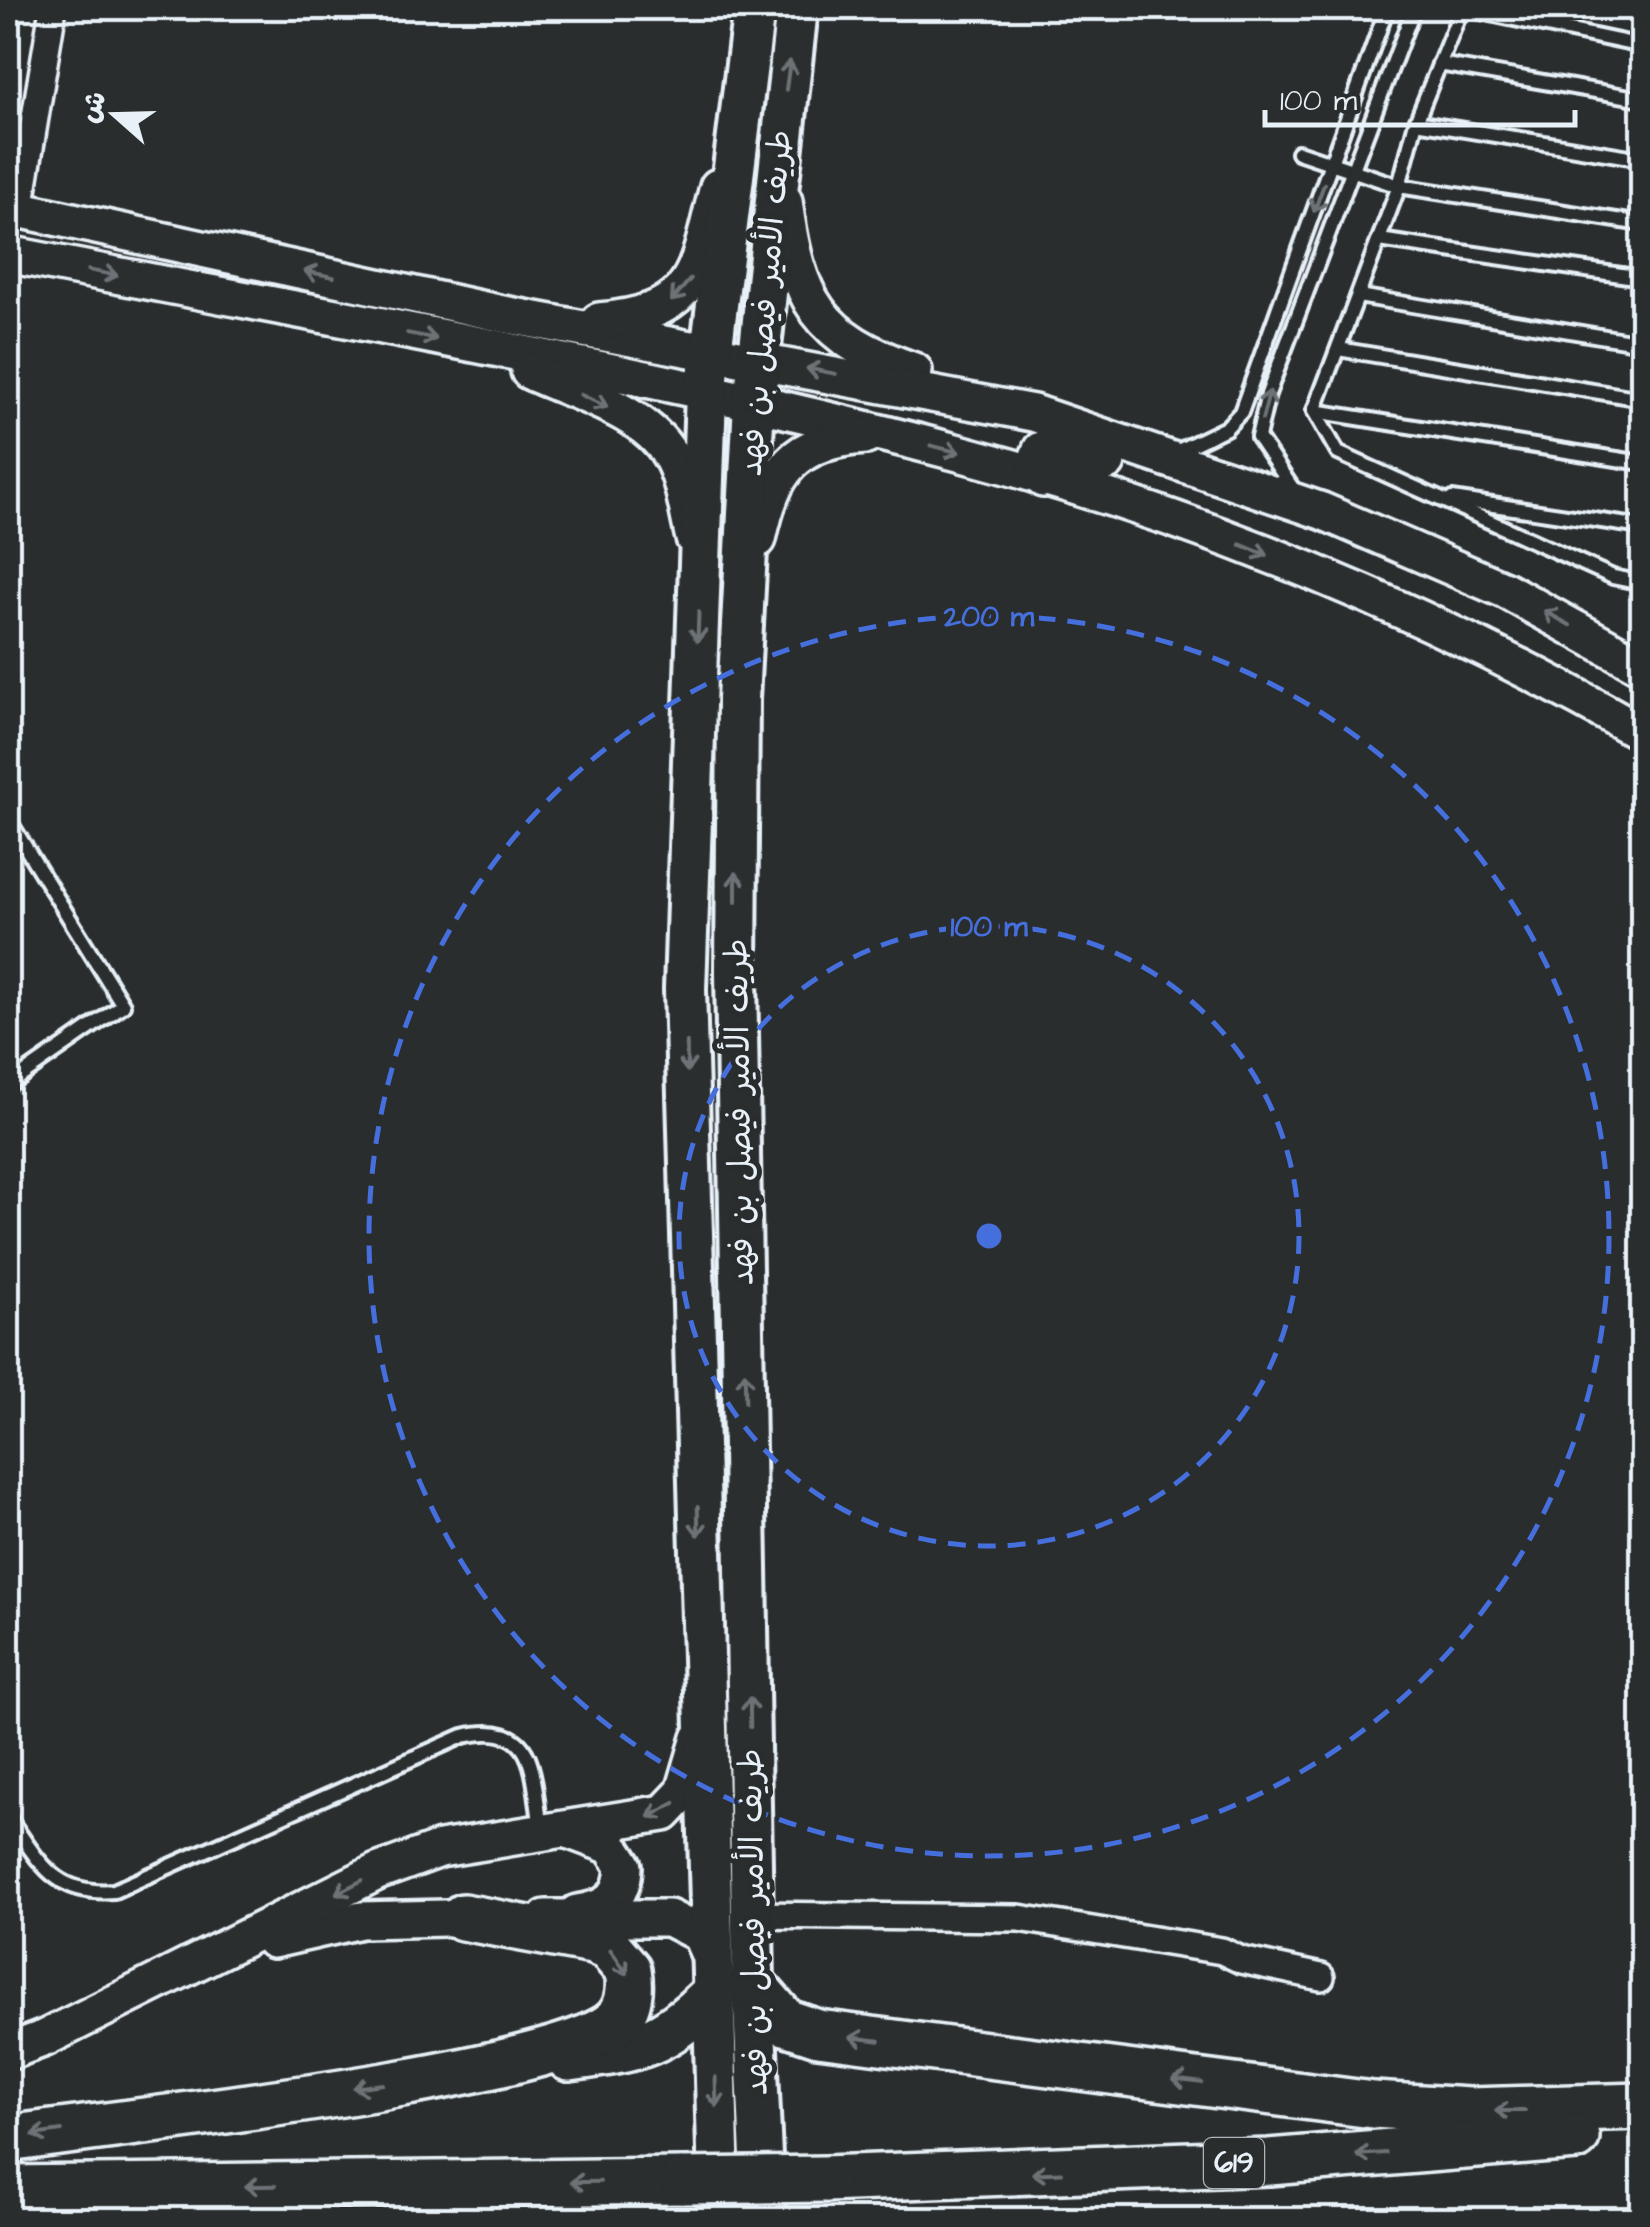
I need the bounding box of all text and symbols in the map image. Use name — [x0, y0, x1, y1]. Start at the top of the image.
one-way arrow — [779, 59, 798, 91]
north arrow — [65, 65, 165, 165]
scale bar — [1265, 65, 1575, 127]
text: 100 m — [1280, 80, 1358, 122]
text: ش — [69, 86, 117, 128]
street label: طريف الأمير فيصل بن فهد — [728, 128, 804, 478]
one-way arrow — [1309, 182, 1327, 213]
one-way arrow — [304, 264, 336, 282]
one-way arrow — [86, 265, 118, 284]
one-way arrow — [669, 277, 692, 302]
one-way arrow — [405, 327, 438, 346]
one-way arrow — [806, 360, 838, 379]
one-way arrow — [1258, 390, 1277, 421]
one-way arrow — [578, 393, 609, 411]
one-way arrow — [929, 441, 960, 460]
one-way arrow — [1238, 542, 1269, 560]
text: 200 m — [943, 596, 1035, 638]
one-way arrow — [1543, 608, 1573, 628]
one-way arrow — [688, 610, 707, 642]
one-way arrow — [726, 872, 746, 904]
text: 100 m — [950, 906, 1028, 948]
street label: طريف الأمير فيصل بن فهد — [714, 938, 766, 1286]
one-way arrow — [677, 1040, 696, 1072]
centre of rings — [971, 1218, 1007, 1254]
one-way arrow — [736, 1372, 755, 1404]
one-way arrow — [688, 1505, 707, 1537]
one-way arrow — [740, 1697, 759, 1729]
street label: طريف الأمير فيصل بن فهد — [728, 1748, 780, 2096]
one-way arrow — [648, 1801, 677, 1821]
one-way arrow — [335, 1878, 365, 1897]
one-way arrow — [608, 1948, 629, 1975]
one-way arrow — [849, 2030, 881, 2048]
one-way arrow — [1171, 2071, 1204, 2090]
one-way arrow — [707, 2075, 726, 2107]
one-way arrow — [353, 2078, 385, 2096]
one-way arrow — [1495, 2102, 1528, 2120]
one-way arrow — [31, 2125, 64, 2143]
road number: 619 — [1204, 2138, 1264, 2188]
one-way arrow — [1356, 2145, 1388, 2164]
one-way arrow — [1031, 2163, 1063, 2182]
one-way arrow — [570, 2172, 602, 2191]
one-way arrow — [245, 2176, 277, 2195]

